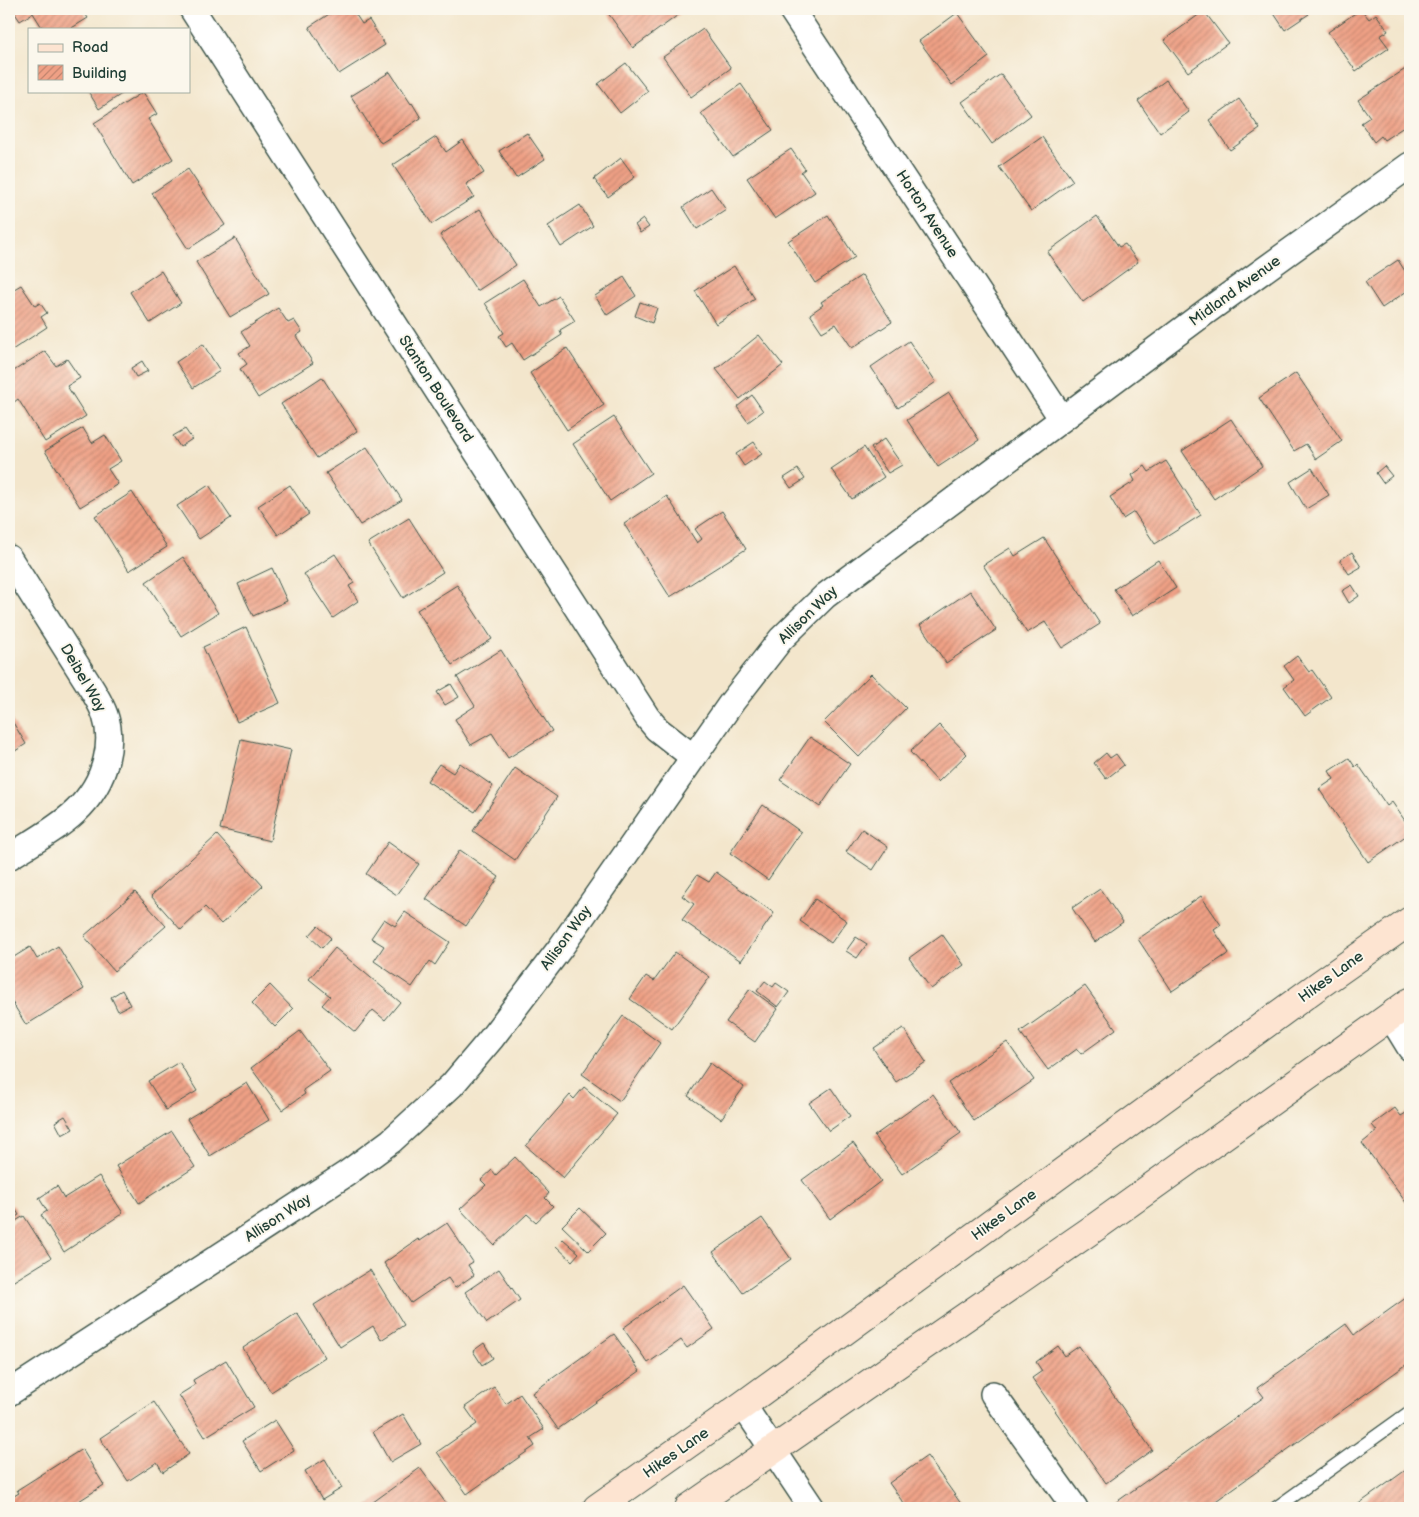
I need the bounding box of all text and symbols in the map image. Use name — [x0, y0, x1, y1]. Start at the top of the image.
legend — [28, 28, 190, 92]
text: Road — [72, 38, 108, 57]
text: Building — [72, 64, 127, 83]
street label: Horton Avenue — [892, 167, 962, 261]
street label: Midland Avenue — [1186, 251, 1284, 330]
street label: Stanton Boulevard — [394, 332, 478, 446]
street label: Allison Way — [774, 582, 842, 648]
street label: Deibel Way — [56, 641, 110, 716]
street label: Allison Way — [536, 902, 596, 974]
street label: Hikes Lane — [1295, 947, 1367, 1007]
street label: Hikes Lane — [968, 1185, 1040, 1245]
street label: Allison Way — [241, 1189, 315, 1246]
street label: Hikes Lane — [639, 1423, 713, 1483]

